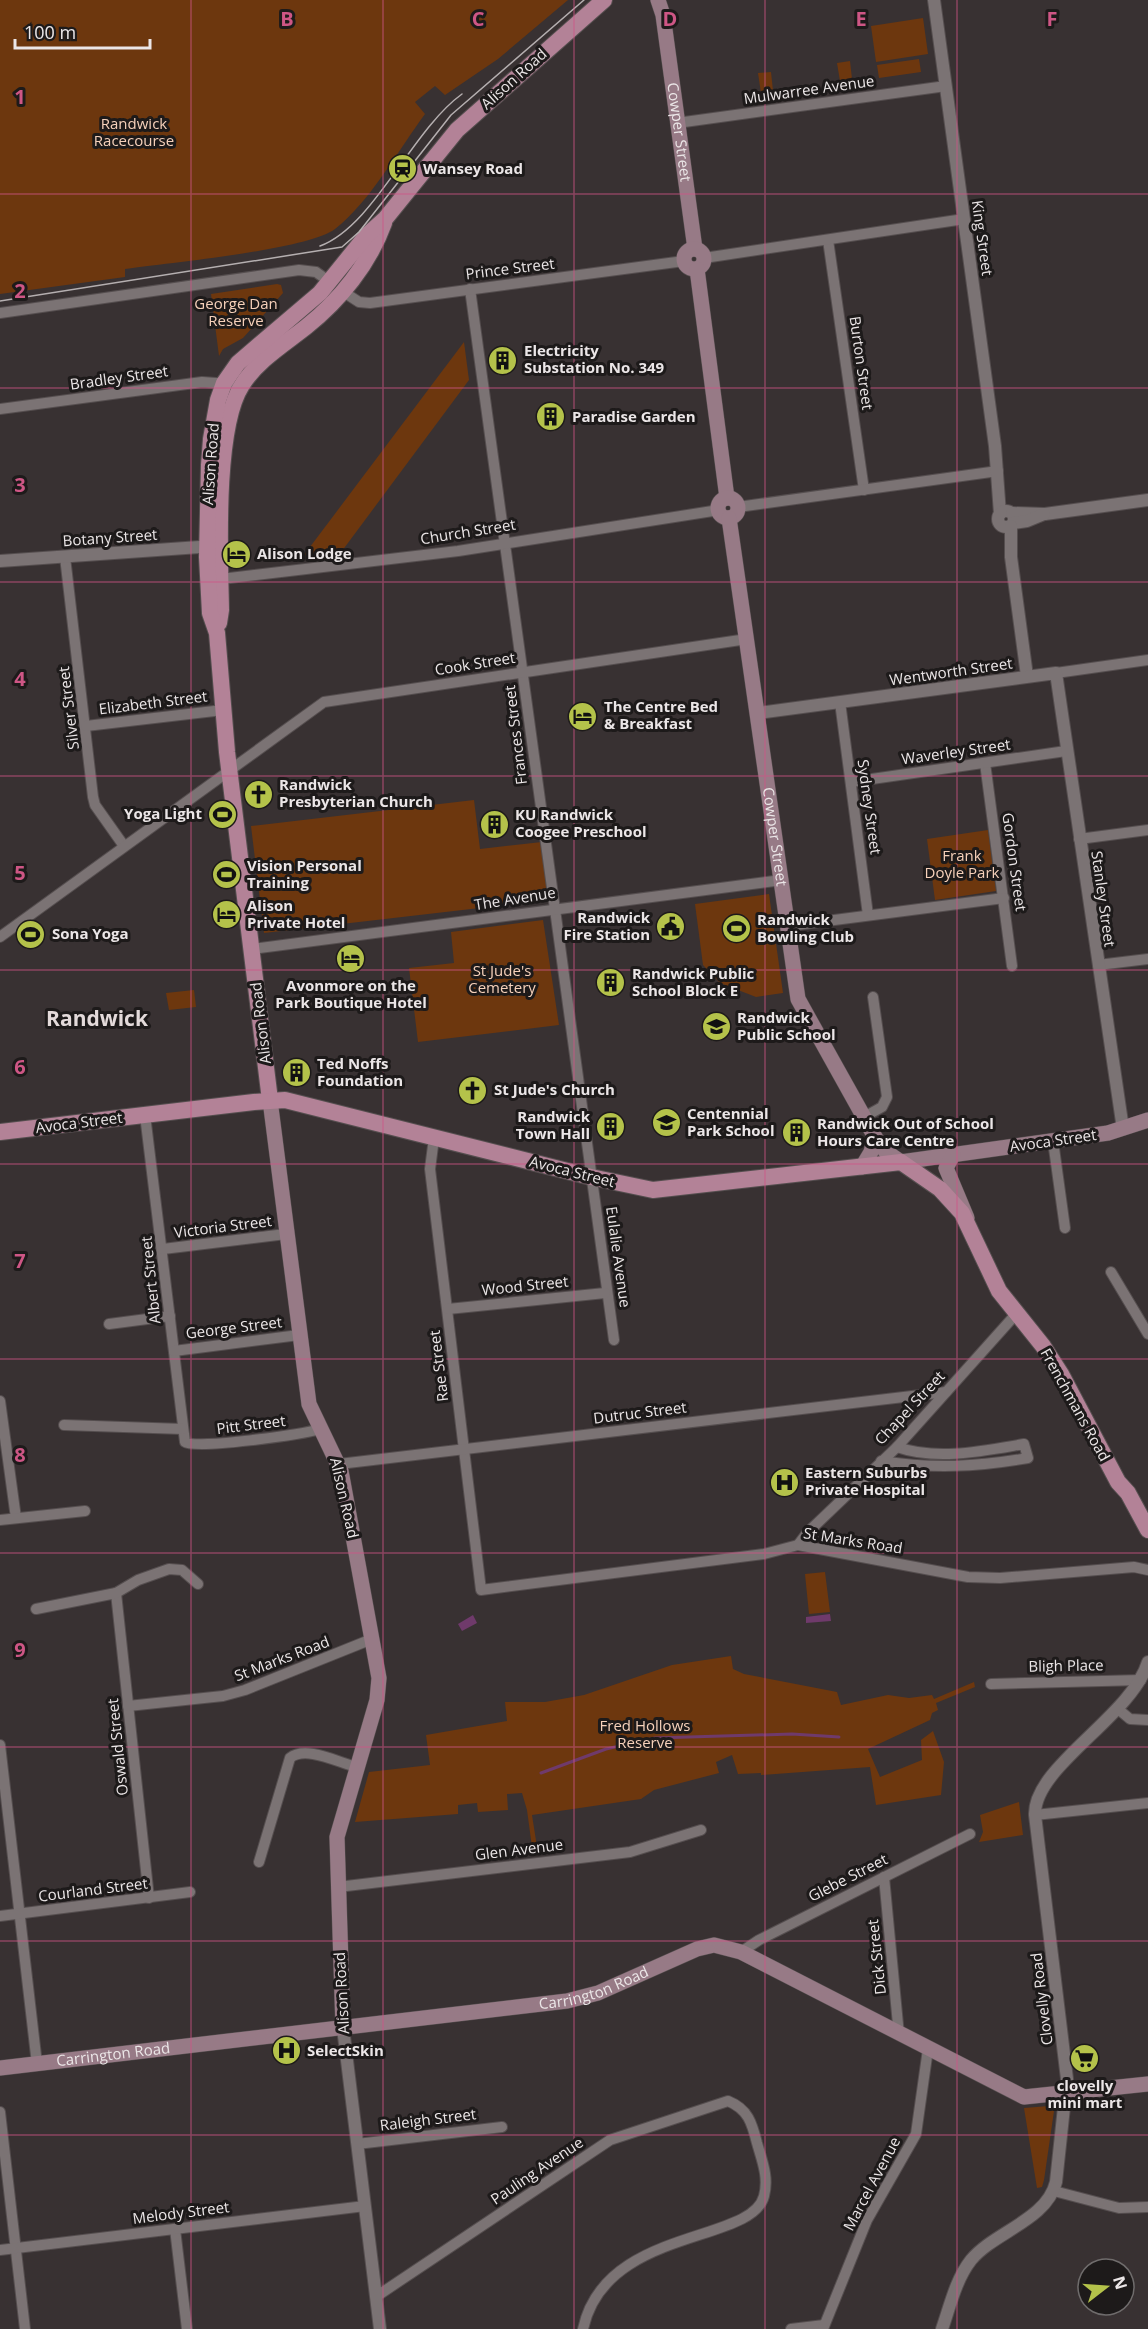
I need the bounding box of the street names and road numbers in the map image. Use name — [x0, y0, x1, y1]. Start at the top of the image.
street label: Alison Road — [476, 43, 551, 113]
street label: Mulwarree Avenue — [742, 70, 875, 108]
street label: Cowper Street — [663, 81, 697, 183]
street label: King Street — [968, 199, 998, 277]
street label: Prince Street — [464, 253, 556, 283]
street label: Burton Street — [846, 315, 878, 411]
street label: Bradley Street — [69, 360, 169, 394]
street label: Alison Road — [197, 422, 223, 506]
street label: Church Street — [419, 514, 517, 548]
street label: Botany Street — [62, 524, 158, 550]
street label: Cook Street — [433, 647, 516, 679]
street label: Wentworth Street — [888, 652, 1014, 690]
street label: Silver Street — [53, 665, 83, 751]
street label: Frances Street — [499, 684, 531, 786]
street label: Elizabeth Street — [97, 685, 208, 719]
street label: Waverley Street — [900, 733, 1012, 769]
street label: Sydney Street — [853, 758, 887, 856]
street label: Cowper Street — [759, 786, 793, 887]
street label: Gordon Street — [998, 811, 1032, 912]
street label: Stanley Street — [1087, 850, 1121, 948]
street label: The Avenue — [473, 882, 557, 914]
street label: Alison Road — [245, 981, 275, 1065]
street label: Avoca Street — [34, 1107, 123, 1137]
street label: Avoca Street — [1008, 1124, 1097, 1156]
street label: Avoca Street — [527, 1151, 617, 1191]
street label: Eulalie Avenue — [602, 1205, 636, 1309]
street label: Victoria Street — [173, 1210, 273, 1242]
street label: Albert Street — [135, 1235, 165, 1325]
street label: Wood Street — [481, 1271, 569, 1299]
street label: George Street — [185, 1311, 283, 1343]
street label: Rae Street — [424, 1329, 452, 1403]
street label: Frenchmans Road — [1037, 1345, 1115, 1465]
street label: Chapel Street — [870, 1366, 949, 1449]
street label: Dutruc Street — [592, 1396, 688, 1428]
street label: Pitt Street — [215, 1410, 286, 1438]
street label: Alison Road — [326, 1456, 364, 1540]
street label: St Marks Road — [802, 1522, 904, 1558]
street label: St Marks Road — [231, 1631, 332, 1685]
street label: Bligh Place — [1028, 1654, 1104, 1676]
street label: Oswald Street — [102, 1698, 132, 1797]
street label: Glen Avenue — [474, 1834, 564, 1864]
street label: Glebe Street — [804, 1849, 891, 1906]
street label: Courland Street — [37, 1872, 149, 1906]
street label: Dick Street — [862, 1919, 890, 1996]
street label: Alison Road — [329, 1952, 353, 2035]
street label: Clovelly Road — [1025, 1952, 1057, 2046]
street label: Carrington Road — [538, 1961, 651, 2013]
street label: Carrington Road — [55, 2037, 171, 2070]
street label: Raleigh Street — [379, 2103, 477, 2135]
street label: Pauling Avenue — [486, 2132, 587, 2209]
street label: Marcel Avenue — [838, 2133, 904, 2234]
street label: Melody Street — [131, 2196, 230, 2228]

